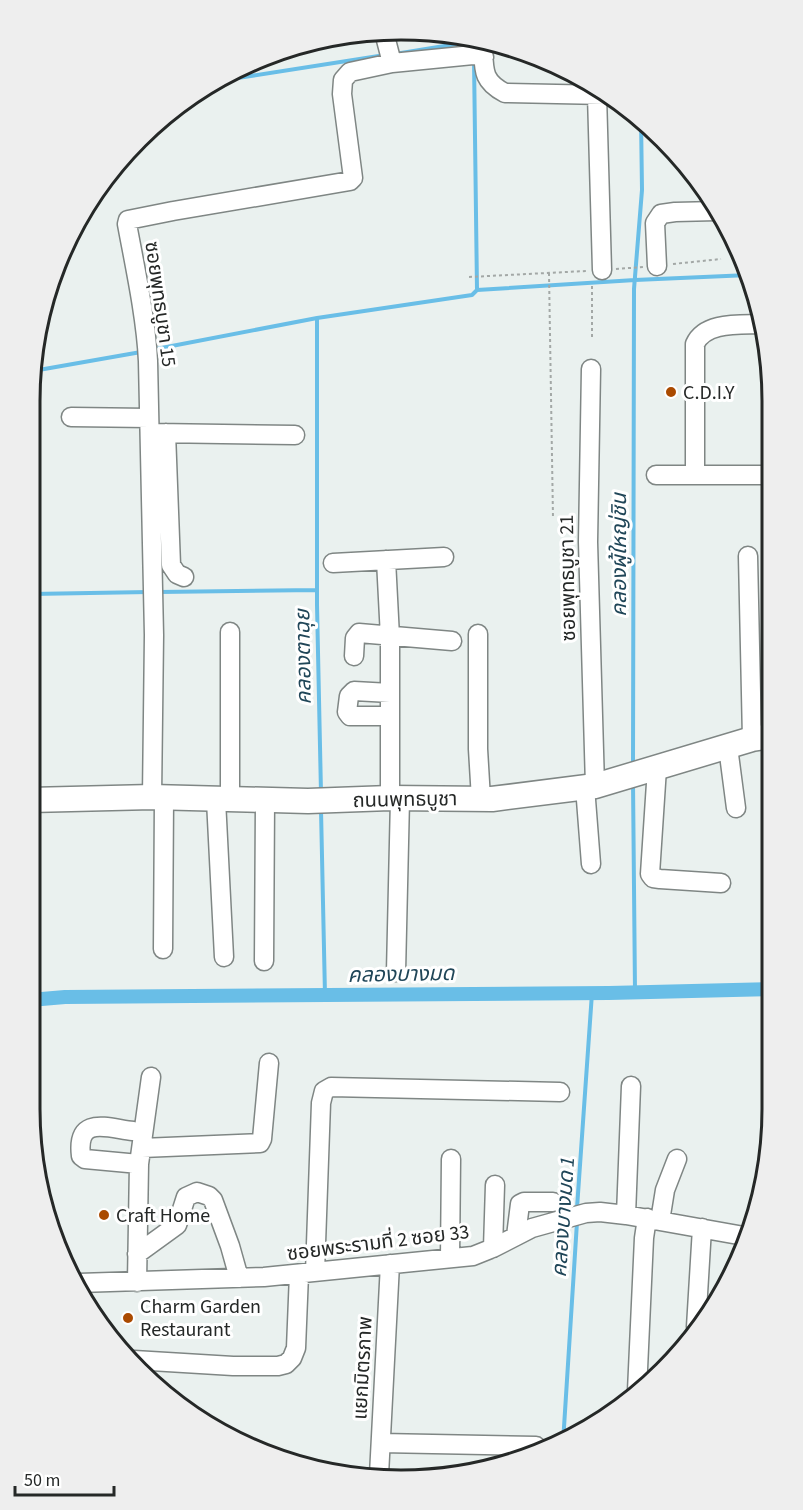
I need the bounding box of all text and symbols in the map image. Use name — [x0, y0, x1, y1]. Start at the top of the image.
street label: ซอยพุทธบูชา 15 — [137, 240, 183, 369]
place label: C.D.I.Y — [683, 379, 735, 407]
marker: C.D.I.Y — [664, 385, 678, 399]
water label: คลองผู้ใหญ่ชิน — [604, 492, 634, 617]
street label: ซอยพุทธบูชา 21 — [553, 514, 583, 641]
water label: คลองตาฉุย — [287, 608, 319, 705]
street label: ถนนพุทธบูชา — [352, 785, 458, 815]
water label: คลองบางมด — [347, 958, 456, 990]
water label: คลองบางมด 1 — [544, 1156, 582, 1278]
place label: Craft Home — [116, 1202, 210, 1230]
marker: Craft Home — [97, 1208, 111, 1222]
street label: ซอยพระรามที่ 2 ซอย 33 — [285, 1217, 471, 1268]
place label: Charm Garden Restaurant — [140, 1293, 261, 1344]
marker: Charm Garden Restaurant — [121, 1311, 135, 1325]
street label: แยกมิตรภาพ — [346, 1316, 380, 1420]
scale bar — [15, 1459, 114, 1497]
text: 50 m — [24, 1468, 60, 1493]

